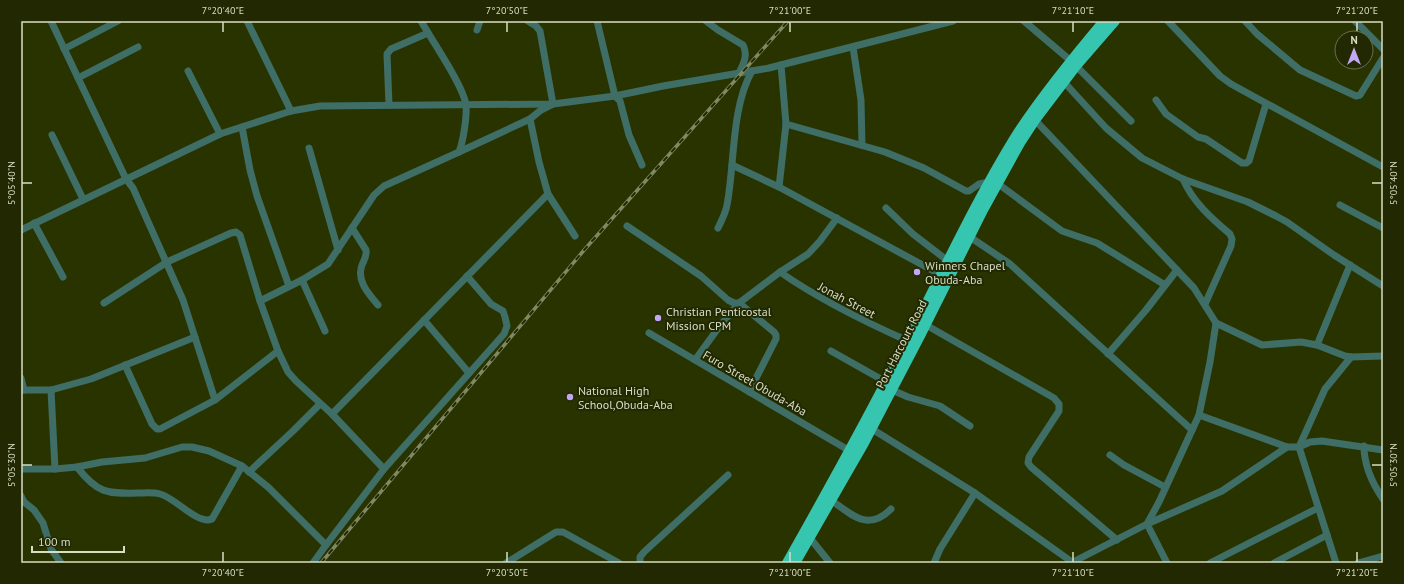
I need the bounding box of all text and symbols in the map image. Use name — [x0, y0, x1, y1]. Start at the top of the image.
text: 7°20'40"E — [202, 4, 244, 17]
text: 7°20'50"E — [486, 4, 528, 17]
text: 7°21'00"E — [769, 4, 811, 17]
text: 7°21'10"E — [1052, 4, 1094, 17]
text: 7°21'20"E — [1336, 4, 1378, 17]
north arrow — [1334, 30, 1374, 70]
text: N — [1350, 33, 1358, 47]
text: 5°05'40"N — [5, 161, 18, 205]
text: 5°05'40"N — [1387, 161, 1400, 205]
place label: Winners Chapel Obuda-Aba — [925, 258, 1006, 287]
marker: Winners Chapel Obuda-Aba — [912, 267, 922, 277]
street label: Jonah Street — [815, 278, 878, 321]
street label: Port Harcourt Road — [872, 297, 930, 391]
place label: Christian Penticostal Mission CPM — [666, 304, 772, 333]
marker: Christian Penticostal Mission CPM — [653, 313, 663, 323]
street label: Furo Street Obuda-Aba — [700, 347, 810, 419]
place label: National High School,Obuda-Aba — [578, 383, 673, 412]
marker: National High School,Obuda-Aba — [565, 392, 575, 402]
text: 5°05'30"N — [5, 443, 18, 487]
text: 5°05'30"N — [1387, 443, 1400, 487]
scale bar — [32, 528, 124, 554]
text: 100 m — [38, 534, 71, 549]
text: 7°20'40"E — [202, 566, 244, 579]
text: 7°20'50"E — [486, 566, 528, 579]
text: 7°21'00"E — [769, 566, 811, 579]
text: 7°21'10"E — [1052, 566, 1094, 579]
text: 7°21'20"E — [1336, 566, 1378, 579]

